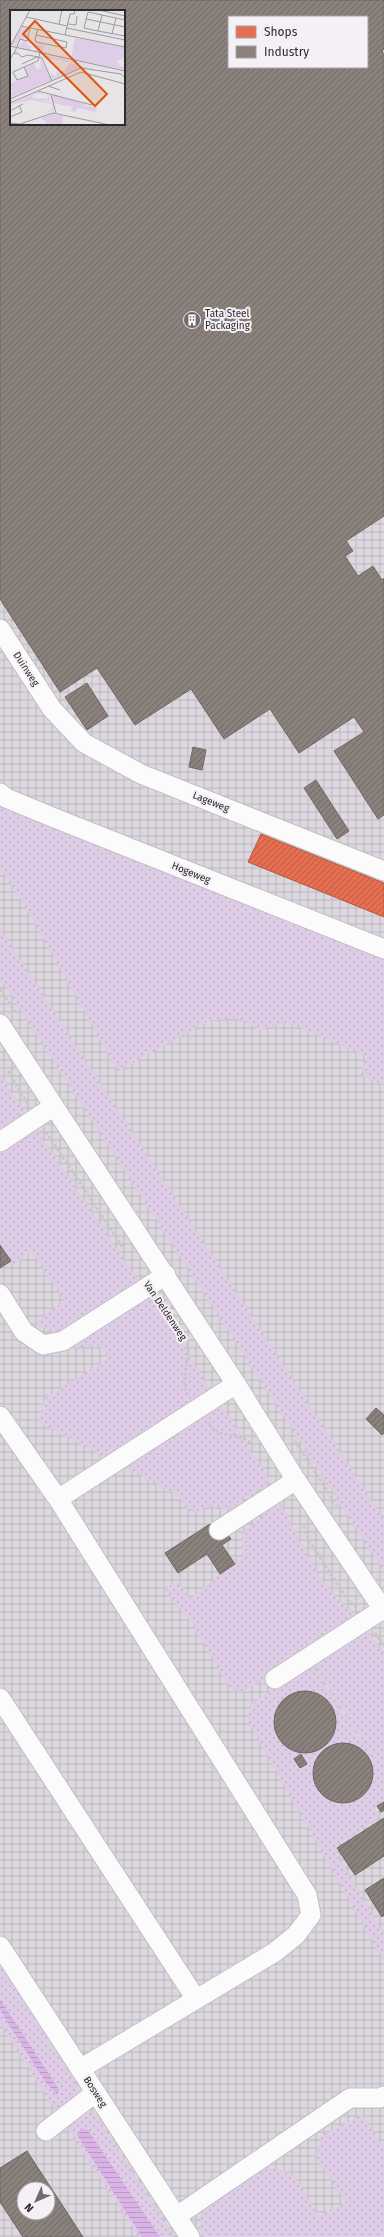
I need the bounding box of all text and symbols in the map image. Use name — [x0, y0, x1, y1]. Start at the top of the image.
inset map — [10, 10, 125, 125]
legend — [228, 16, 368, 68]
text: Shops — [264, 25, 298, 39]
text: Industry — [264, 45, 309, 59]
place label: Tata Steel Packaging — [205, 308, 251, 332]
building icon: Tata Steel Packaging — [182, 310, 202, 330]
street label: Duinweg — [10, 649, 42, 689]
street label: Lageweg — [191, 789, 232, 815]
street label: Hogeweg — [170, 860, 213, 887]
street label: Van Deldenweg — [141, 1279, 190, 1344]
street label: Bosweg — [81, 2074, 110, 2110]
north arrow — [16, 2181, 56, 2221]
text: N — [22, 2201, 36, 2215]

